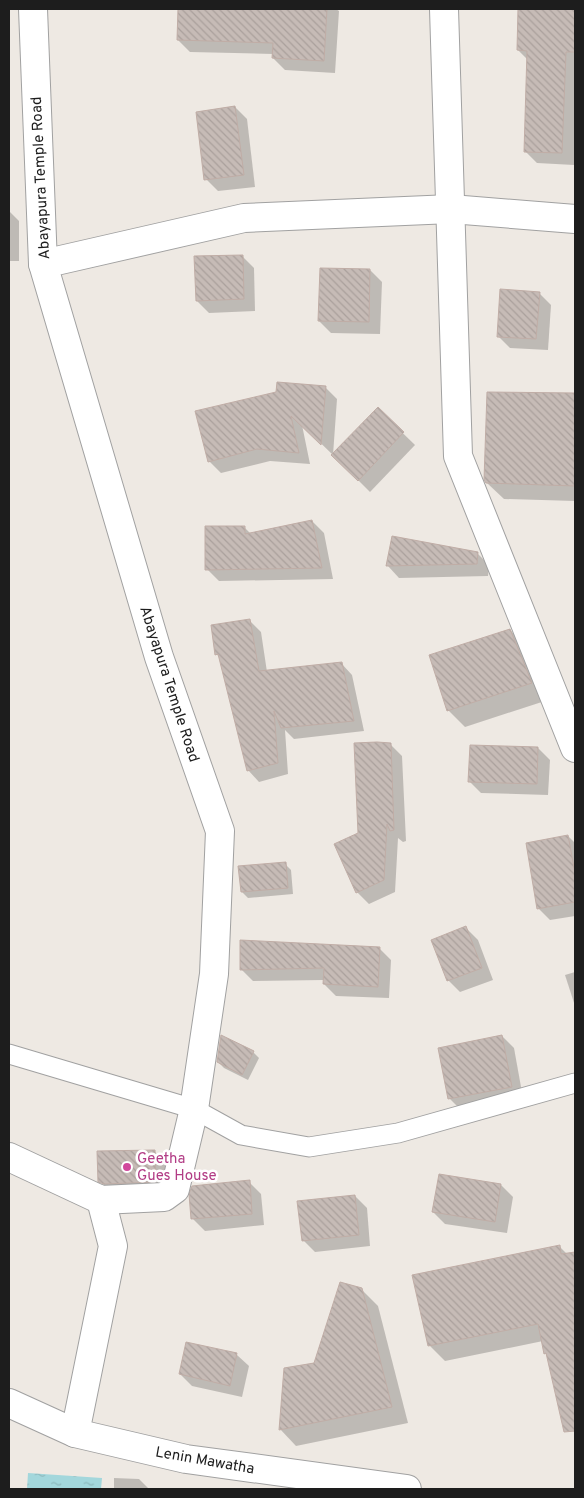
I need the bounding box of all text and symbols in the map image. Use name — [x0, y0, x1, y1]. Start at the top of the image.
street label: Abayapura Temple Road — [28, 96, 55, 260]
street label: Abayapura Temple Road — [134, 604, 203, 765]
place label: Geetha Gues House — [137, 1150, 216, 1186]
marker: Geetha Gues House — [121, 1161, 133, 1173]
street label: Lenin Mawatha — [154, 1443, 256, 1480]

